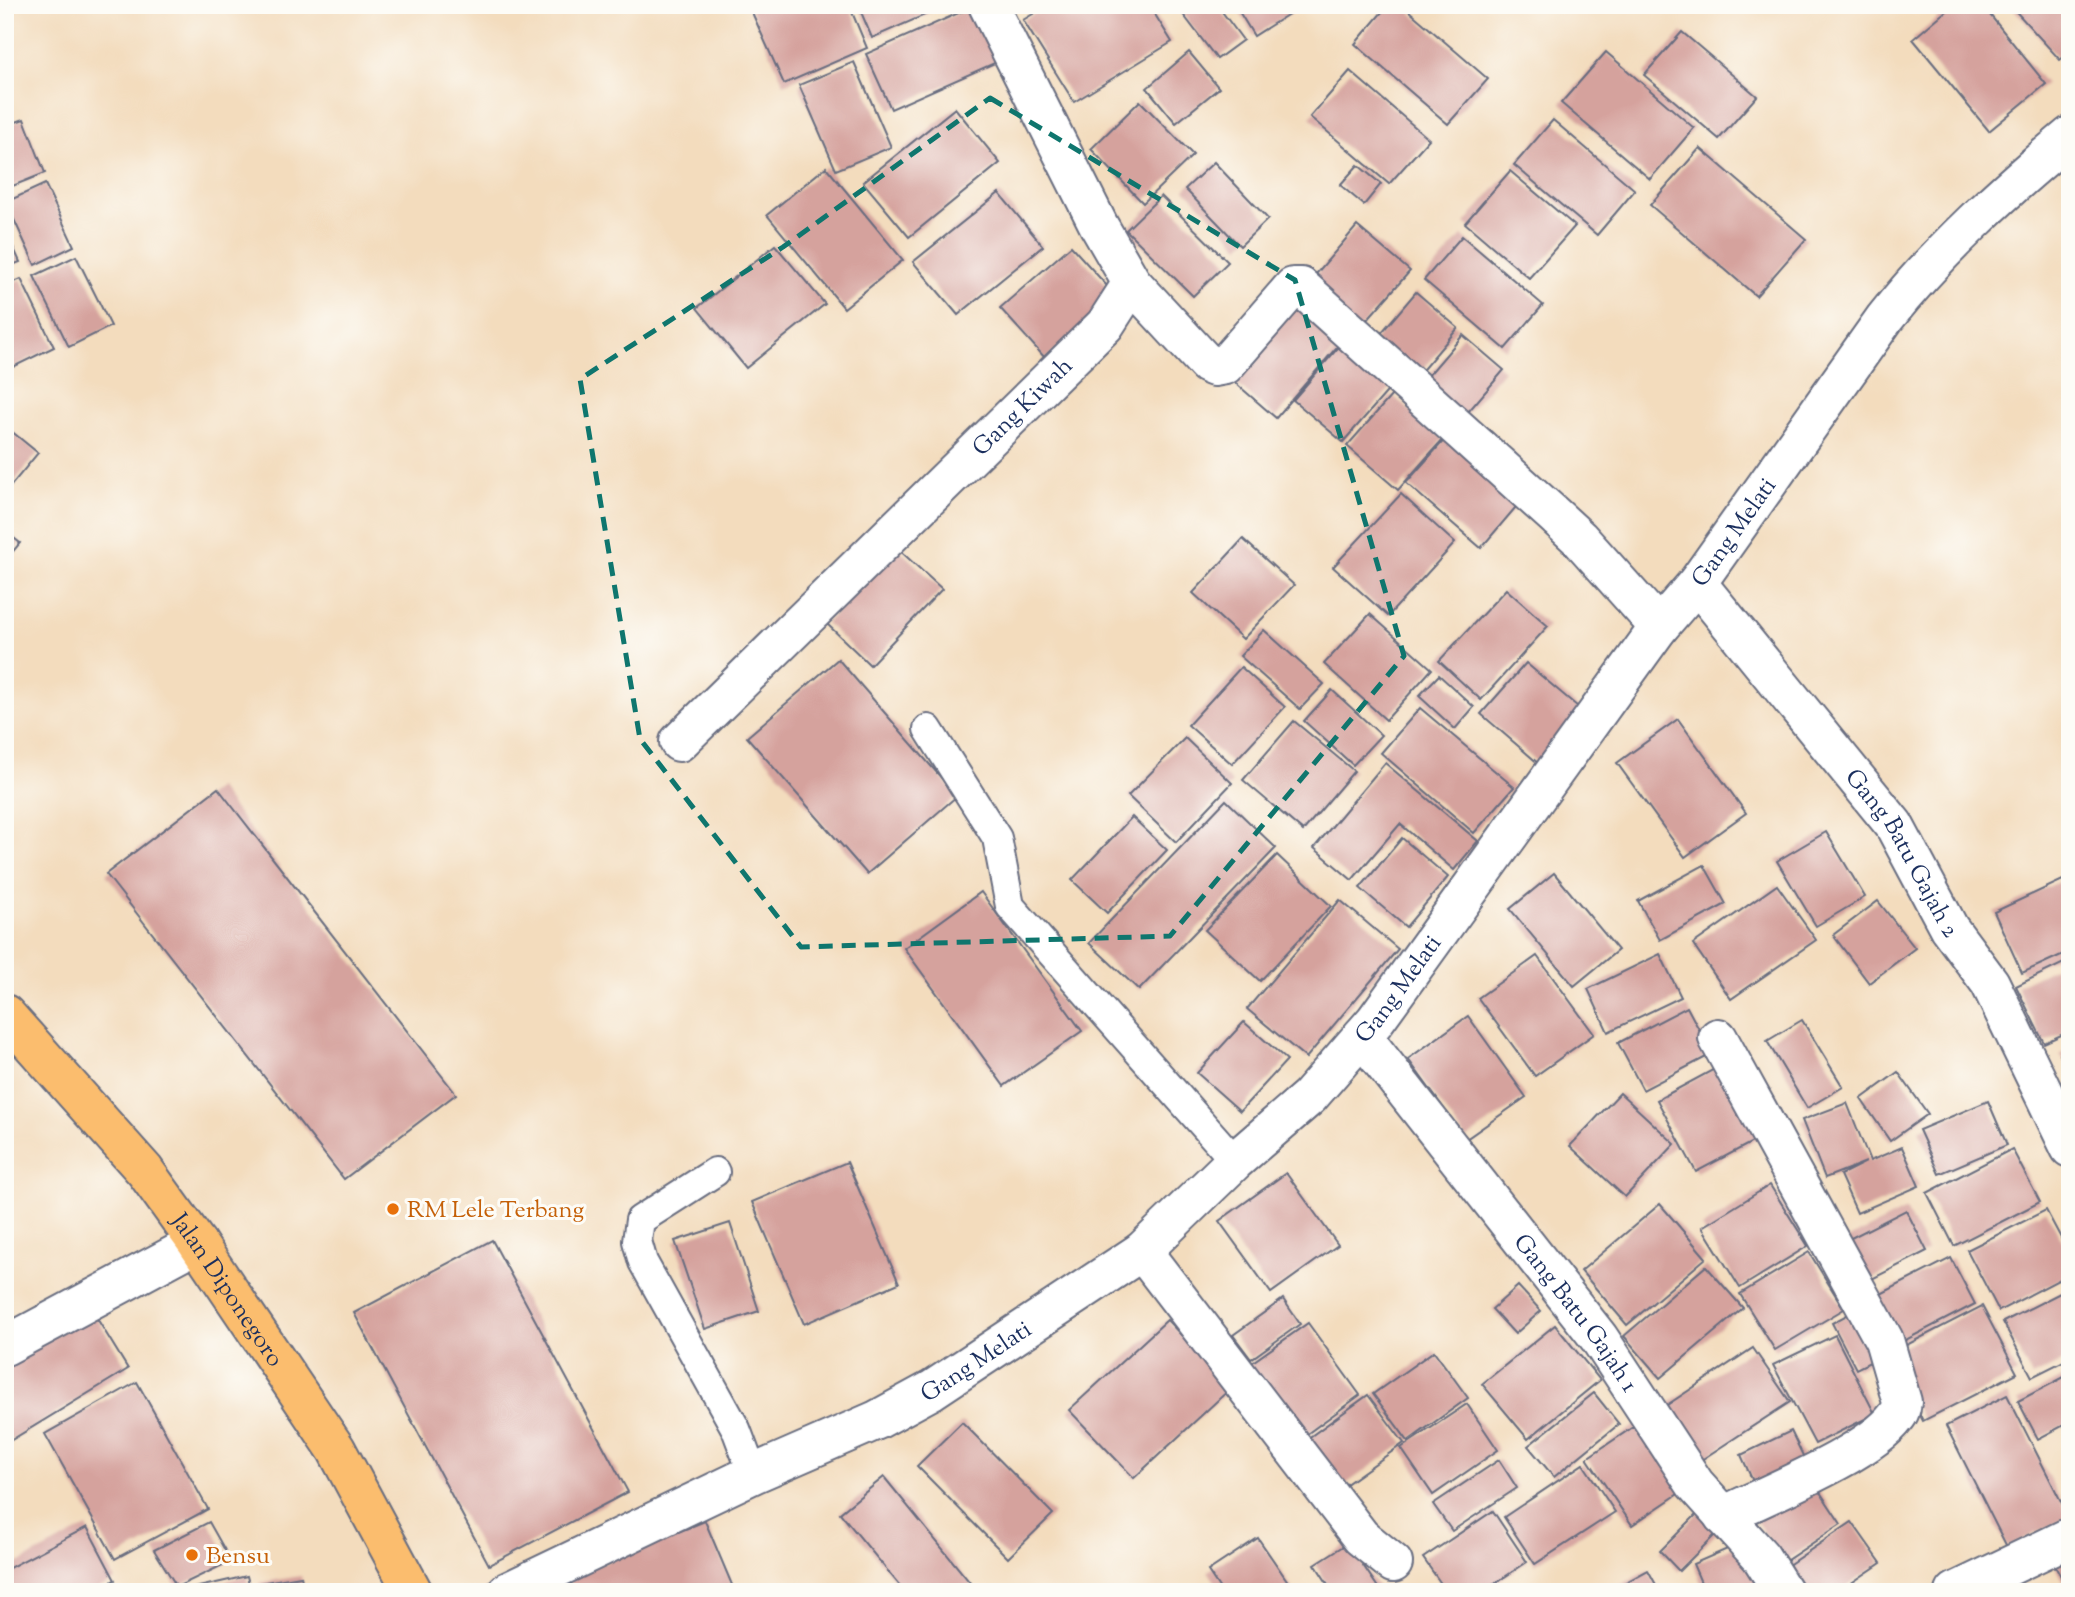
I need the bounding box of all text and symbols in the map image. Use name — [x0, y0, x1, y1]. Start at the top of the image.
street label: Gang Kiwah — [966, 350, 1081, 465]
street label: Gang Melati — [1684, 471, 1786, 595]
street label: Gang Batu Gajah 2 — [1836, 762, 1966, 946]
street label: Gang Melati — [1348, 929, 1451, 1052]
place label: RM Lele Terbang — [407, 1194, 585, 1228]
marker: RM Lele Terbang — [385, 1201, 401, 1217]
street label: Jalan Diponegoro — [161, 1205, 291, 1374]
street label: Gang Batu Gajah 1 — [1504, 1227, 1645, 1400]
street label: Gang Melati — [915, 1314, 1039, 1412]
place label: Bensu — [206, 1540, 270, 1574]
marker: Bensu — [184, 1547, 200, 1563]

